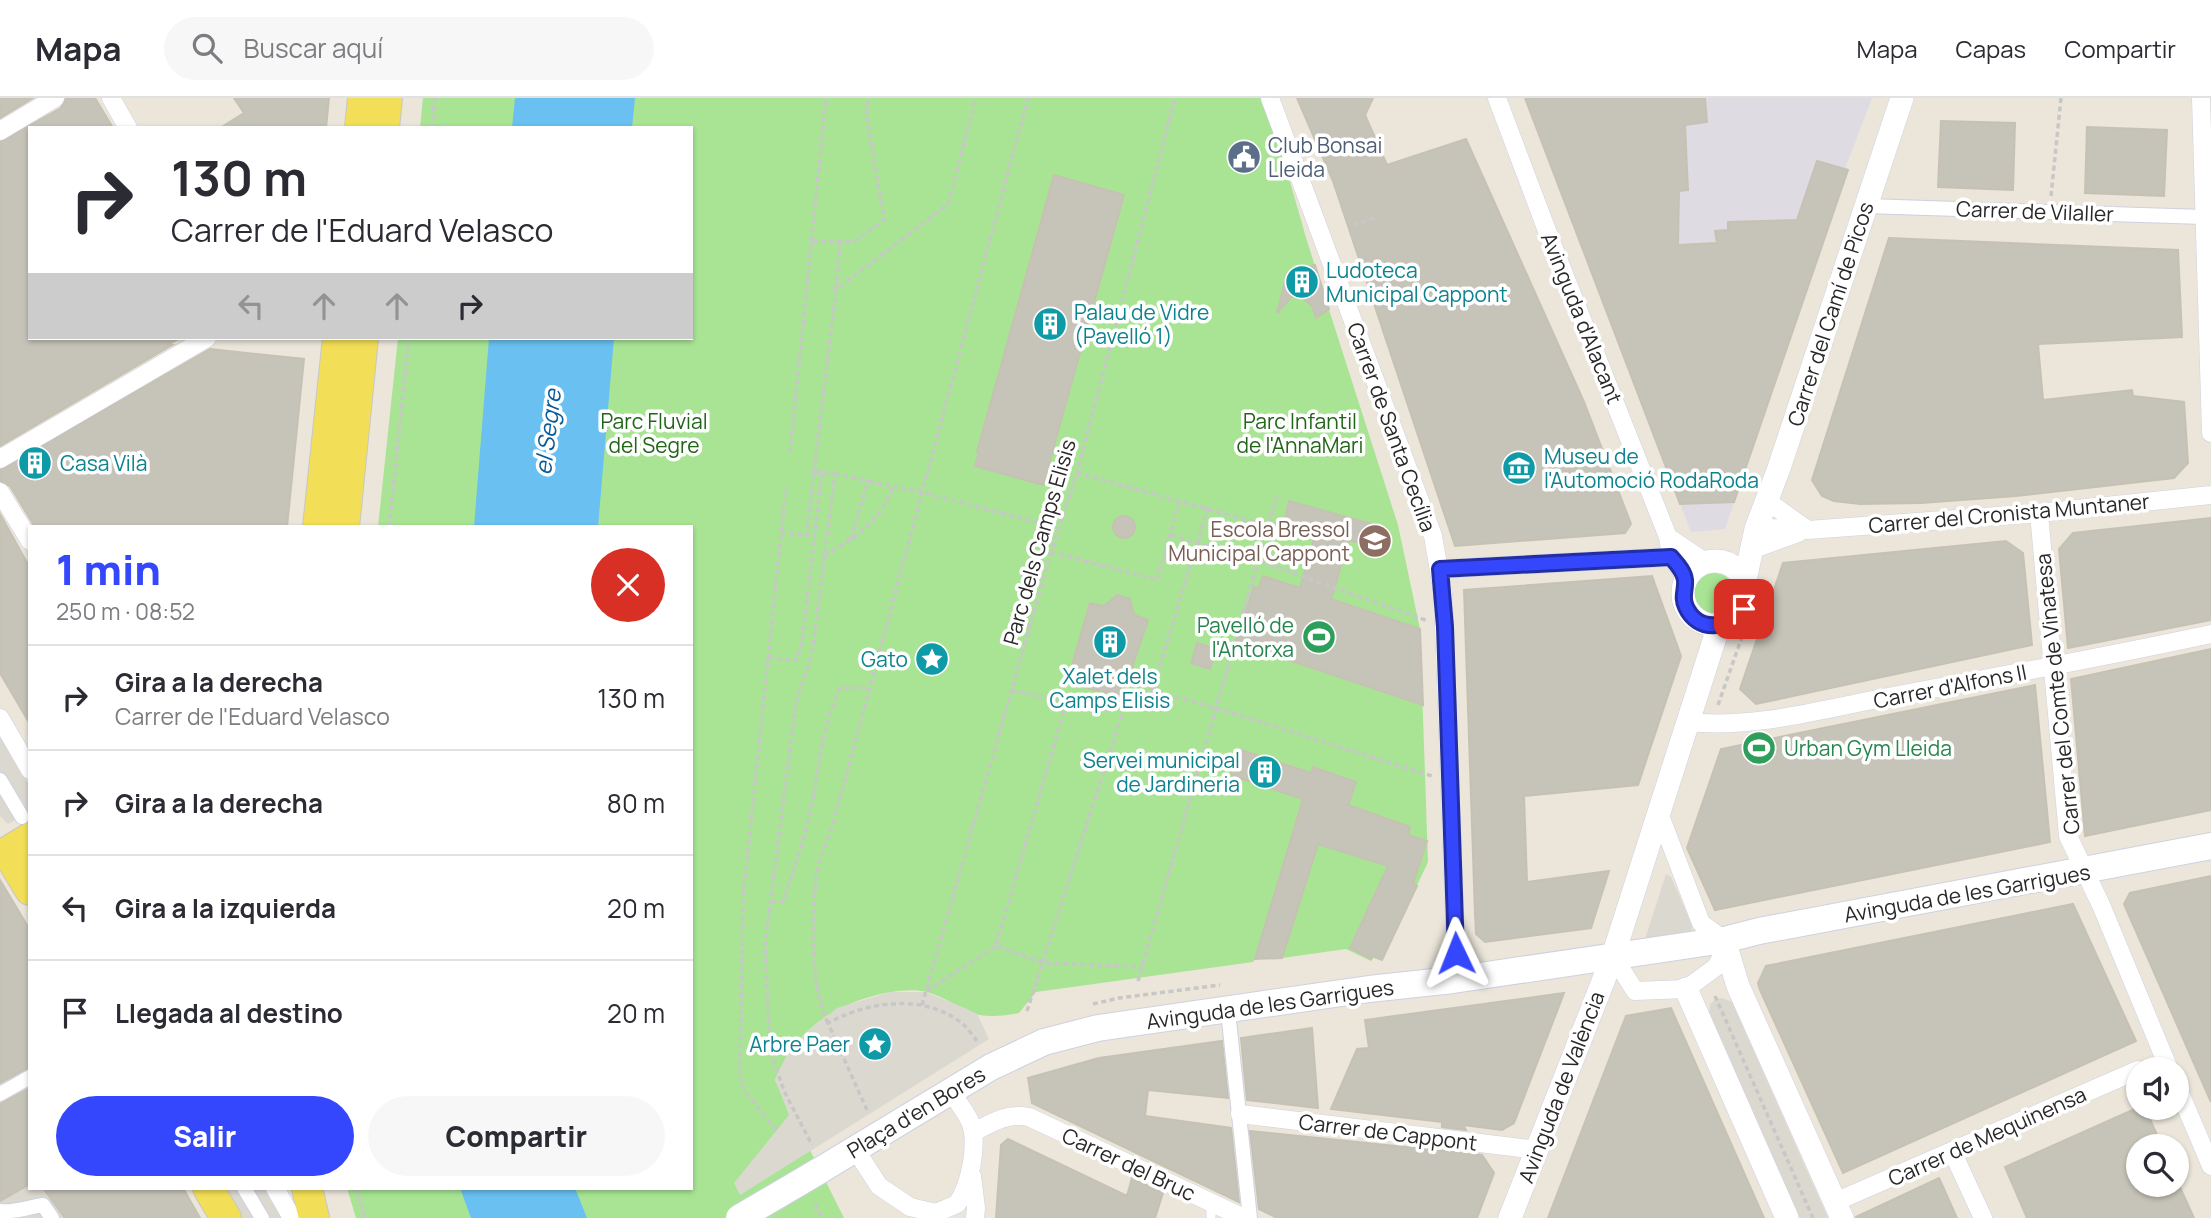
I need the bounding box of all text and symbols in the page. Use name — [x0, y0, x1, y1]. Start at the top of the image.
search box — [164, 17, 654, 80]
text: Mapa — [35, 26, 122, 71]
icon: search — [188, 29, 226, 67]
text: Buscar aquí — [244, 30, 383, 66]
text: Mapa — [1857, 32, 1918, 65]
text: Capas — [1956, 32, 2026, 65]
text: Compartir — [2064, 32, 2176, 65]
place label: Club Bonsai Lleida — [1268, 131, 1382, 183]
public building icon: Club Bonsai Lleida — [1225, 138, 1263, 176]
text: 130 m — [171, 144, 307, 211]
icon: right — [56, 154, 147, 245]
street label: Carrer de Vilaller — [1956, 194, 2115, 228]
street label: Carrer del Camí de Picos — [1780, 198, 1880, 430]
text: Carrer de l'Eduard Velasco — [171, 208, 553, 252]
street label: Avinguda d'Alacant — [1535, 228, 1629, 408]
place label: Ludoteca Municipal Cappont — [1326, 256, 1508, 308]
building icon: Ludoteca Municipal Cappont — [1283, 263, 1321, 301]
icon: left — [232, 287, 270, 325]
icon: ahead — [305, 287, 343, 325]
icon: ahead — [378, 287, 416, 325]
icon: right — [451, 287, 489, 325]
place label: Palau de Vidre (Pavelló 1) — [1074, 298, 1209, 350]
building icon: Palau de Vidre (Pavelló 1) — [1031, 305, 1069, 343]
street label: Carrer de Santa Cecília — [1341, 318, 1443, 536]
water label: el Segre — [526, 386, 568, 477]
park label: Parc Fluvial del Segre — [600, 407, 708, 459]
park label: Parc Infantil de l'AnnaMari — [1237, 407, 1363, 459]
street label: Parc dels Camps Elisis — [996, 436, 1082, 648]
place label: Museu de l'Automoció RodaRoda — [1544, 442, 1759, 494]
building icon: Casa Vilà — [16, 444, 54, 482]
place label: Casa Vilà — [60, 449, 147, 477]
museum icon: Museu de l'Automoció RodaRoda — [1500, 449, 1538, 487]
street label: Carrer del Cronista Muntaner — [1867, 487, 2151, 539]
place label: Escola Bressol Municipal Cappont — [1168, 515, 1350, 567]
school or university icon: Escola Bressol Municipal Cappont — [1356, 522, 1394, 560]
text: 1 min — [56, 540, 161, 598]
button: close — [591, 548, 665, 622]
street label: Carrer del Comte de Vinatesa — [2028, 552, 2086, 836]
pin — [1714, 579, 1774, 639]
icon: arrive — [1725, 590, 1763, 628]
text: 250 m · 08:52 — [56, 595, 195, 627]
place label: Pavelló de l'Antorxa — [1197, 611, 1294, 663]
sports icon: Pavelló de l'Antorxa — [1300, 618, 1338, 656]
building icon: Xalet dels Camps Elisis — [1091, 623, 1129, 661]
place icon: Gato — [913, 640, 951, 678]
place label: Gato — [861, 645, 908, 673]
street label: Carrer d'Alfons II — [1871, 657, 2029, 715]
place label: Xalet dels Camps Elisis — [1050, 662, 1170, 714]
text: Gira a la derecha — [115, 664, 323, 700]
icon: right — [56, 679, 94, 717]
text: 130 m — [597, 680, 665, 716]
text: Carrer de l'Eduard Velasco — [115, 700, 390, 732]
sports icon: Urban Gym Lleida — [1740, 729, 1778, 767]
place label: Urban Gym Lleida — [1784, 734, 1952, 762]
place label: Servei municipal de Jardineria — [1083, 746, 1240, 798]
building icon: Servei municipal de Jardineria — [1246, 753, 1284, 791]
icon: right — [56, 784, 94, 822]
text: Gira a la derecha — [115, 785, 323, 821]
text: 80 m — [607, 785, 665, 821]
street label: Avinguda de les Garrigues — [1842, 858, 2092, 928]
icon: left — [56, 889, 94, 927]
text: Gira a la izquierda — [115, 890, 336, 926]
text: 20 m — [607, 890, 665, 926]
position arrow — [1419, 916, 1493, 990]
street label: Avinguda de les Garrigues — [1144, 973, 1396, 1035]
street label: Avinguda de València — [1512, 987, 1610, 1187]
icon: arrive — [56, 994, 94, 1032]
text: Llegada al destino — [115, 995, 343, 1031]
text: 20 m — [607, 995, 665, 1031]
place icon: Arbre Paer — [856, 1025, 894, 1063]
place label: Arbre Paer — [749, 1030, 850, 1058]
map controls — [2126, 1057, 2189, 1197]
button: sound — [2126, 1057, 2189, 1120]
street label: Plaça d'en Bores — [842, 1060, 990, 1164]
street label: Carrer de Mequinensa — [1884, 1080, 2090, 1192]
button: Salir — [56, 1096, 354, 1176]
button: Compartir — [368, 1096, 665, 1176]
street label: Carrer de Cappont — [1297, 1107, 1479, 1157]
street label: Carrer del Bruc — [1058, 1121, 1200, 1207]
button: search — [2126, 1134, 2189, 1197]

